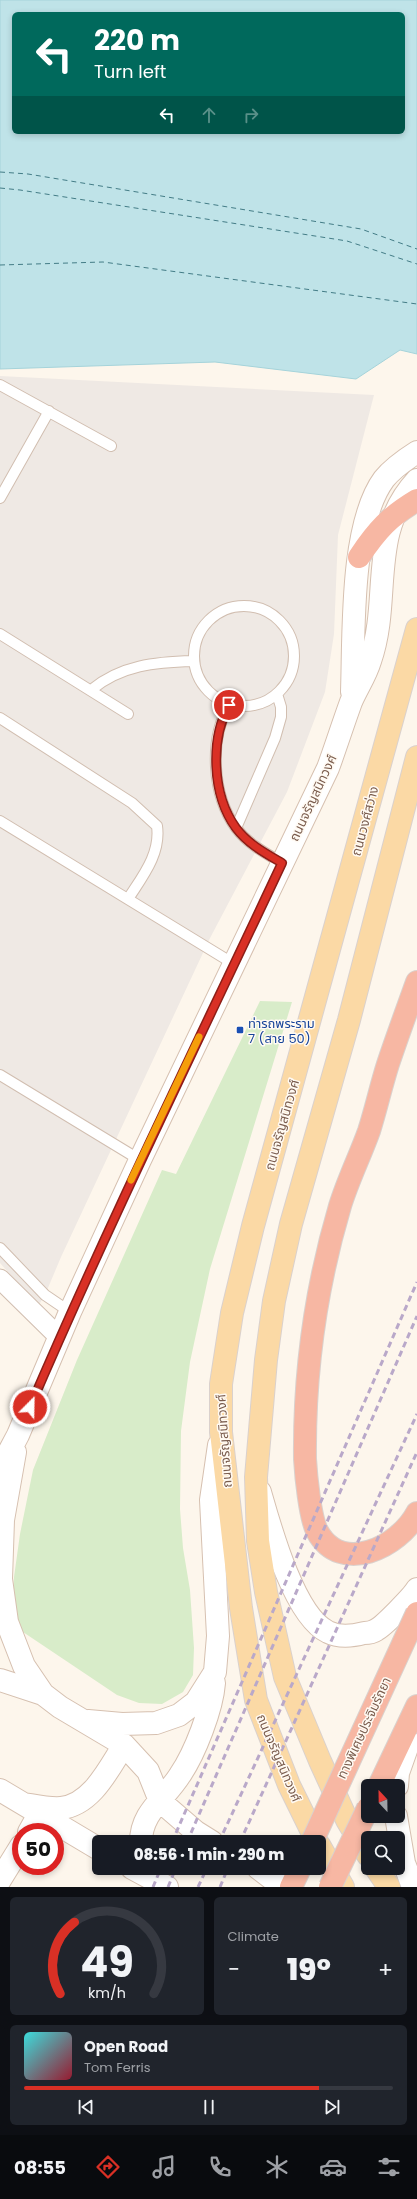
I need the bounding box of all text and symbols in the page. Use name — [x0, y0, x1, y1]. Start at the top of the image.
text: 220 m — [94, 21, 180, 60]
icon: left — [28, 28, 80, 80]
text: Turn left — [94, 59, 166, 84]
icon: left — [156, 104, 178, 126]
icon: ahead — [198, 104, 220, 126]
icon: right — [240, 104, 262, 126]
pin — [212, 688, 246, 722]
icon: arrive — [218, 694, 240, 716]
street label: ถนนจรัญสนิทวงศ์ — [285, 752, 341, 844]
street label: ถนนวงศ์สว่าง — [347, 784, 383, 858]
place label: ท่ารถพระราม 7 (สาย 50) — [248, 1014, 315, 1048]
marker: ท่ารถพระราม 7 (สาย 50) — [235, 1025, 245, 1035]
street label: ถนนจรัญสนิทวงศ์ — [260, 1077, 304, 1173]
position arrow — [9, 1386, 51, 1428]
street label: ถนนจรัญสนิทวงศ์ — [211, 1394, 237, 1488]
street label: ทางพิเศษประจิมรัถยา — [332, 1674, 396, 1782]
street label: ถนนจรัญสนิทวงศ์ — [252, 1711, 306, 1805]
north arrow — [361, 1779, 405, 1823]
map controls — [361, 1779, 405, 1875]
speed limit sign: 50 — [12, 1823, 64, 1875]
button: search — [361, 1831, 405, 1875]
text: 08:56 · 1 min · 290 m — [134, 1844, 284, 1865]
text: Climate — [228, 1927, 279, 1946]
text: 49 — [80, 1933, 134, 1992]
text: 19° — [287, 1948, 331, 1991]
text: − — [228, 1954, 240, 1985]
text: + — [378, 1954, 393, 1985]
text: km/h — [88, 1983, 126, 2003]
text: Open Road — [84, 2036, 168, 2057]
text: Tom Ferris — [84, 2058, 151, 2077]
icon: previous — [75, 2096, 97, 2118]
icon: pause — [198, 2096, 220, 2118]
icon: next — [321, 2096, 343, 2118]
icon: directions — [94, 2153, 122, 2181]
icon: music — [150, 2153, 178, 2181]
icon: phone — [206, 2153, 234, 2181]
icon: climate — [263, 2153, 291, 2181]
icon: car — [319, 2153, 347, 2181]
icon: filters — [375, 2153, 403, 2181]
text: 08:55 — [14, 2155, 66, 2180]

